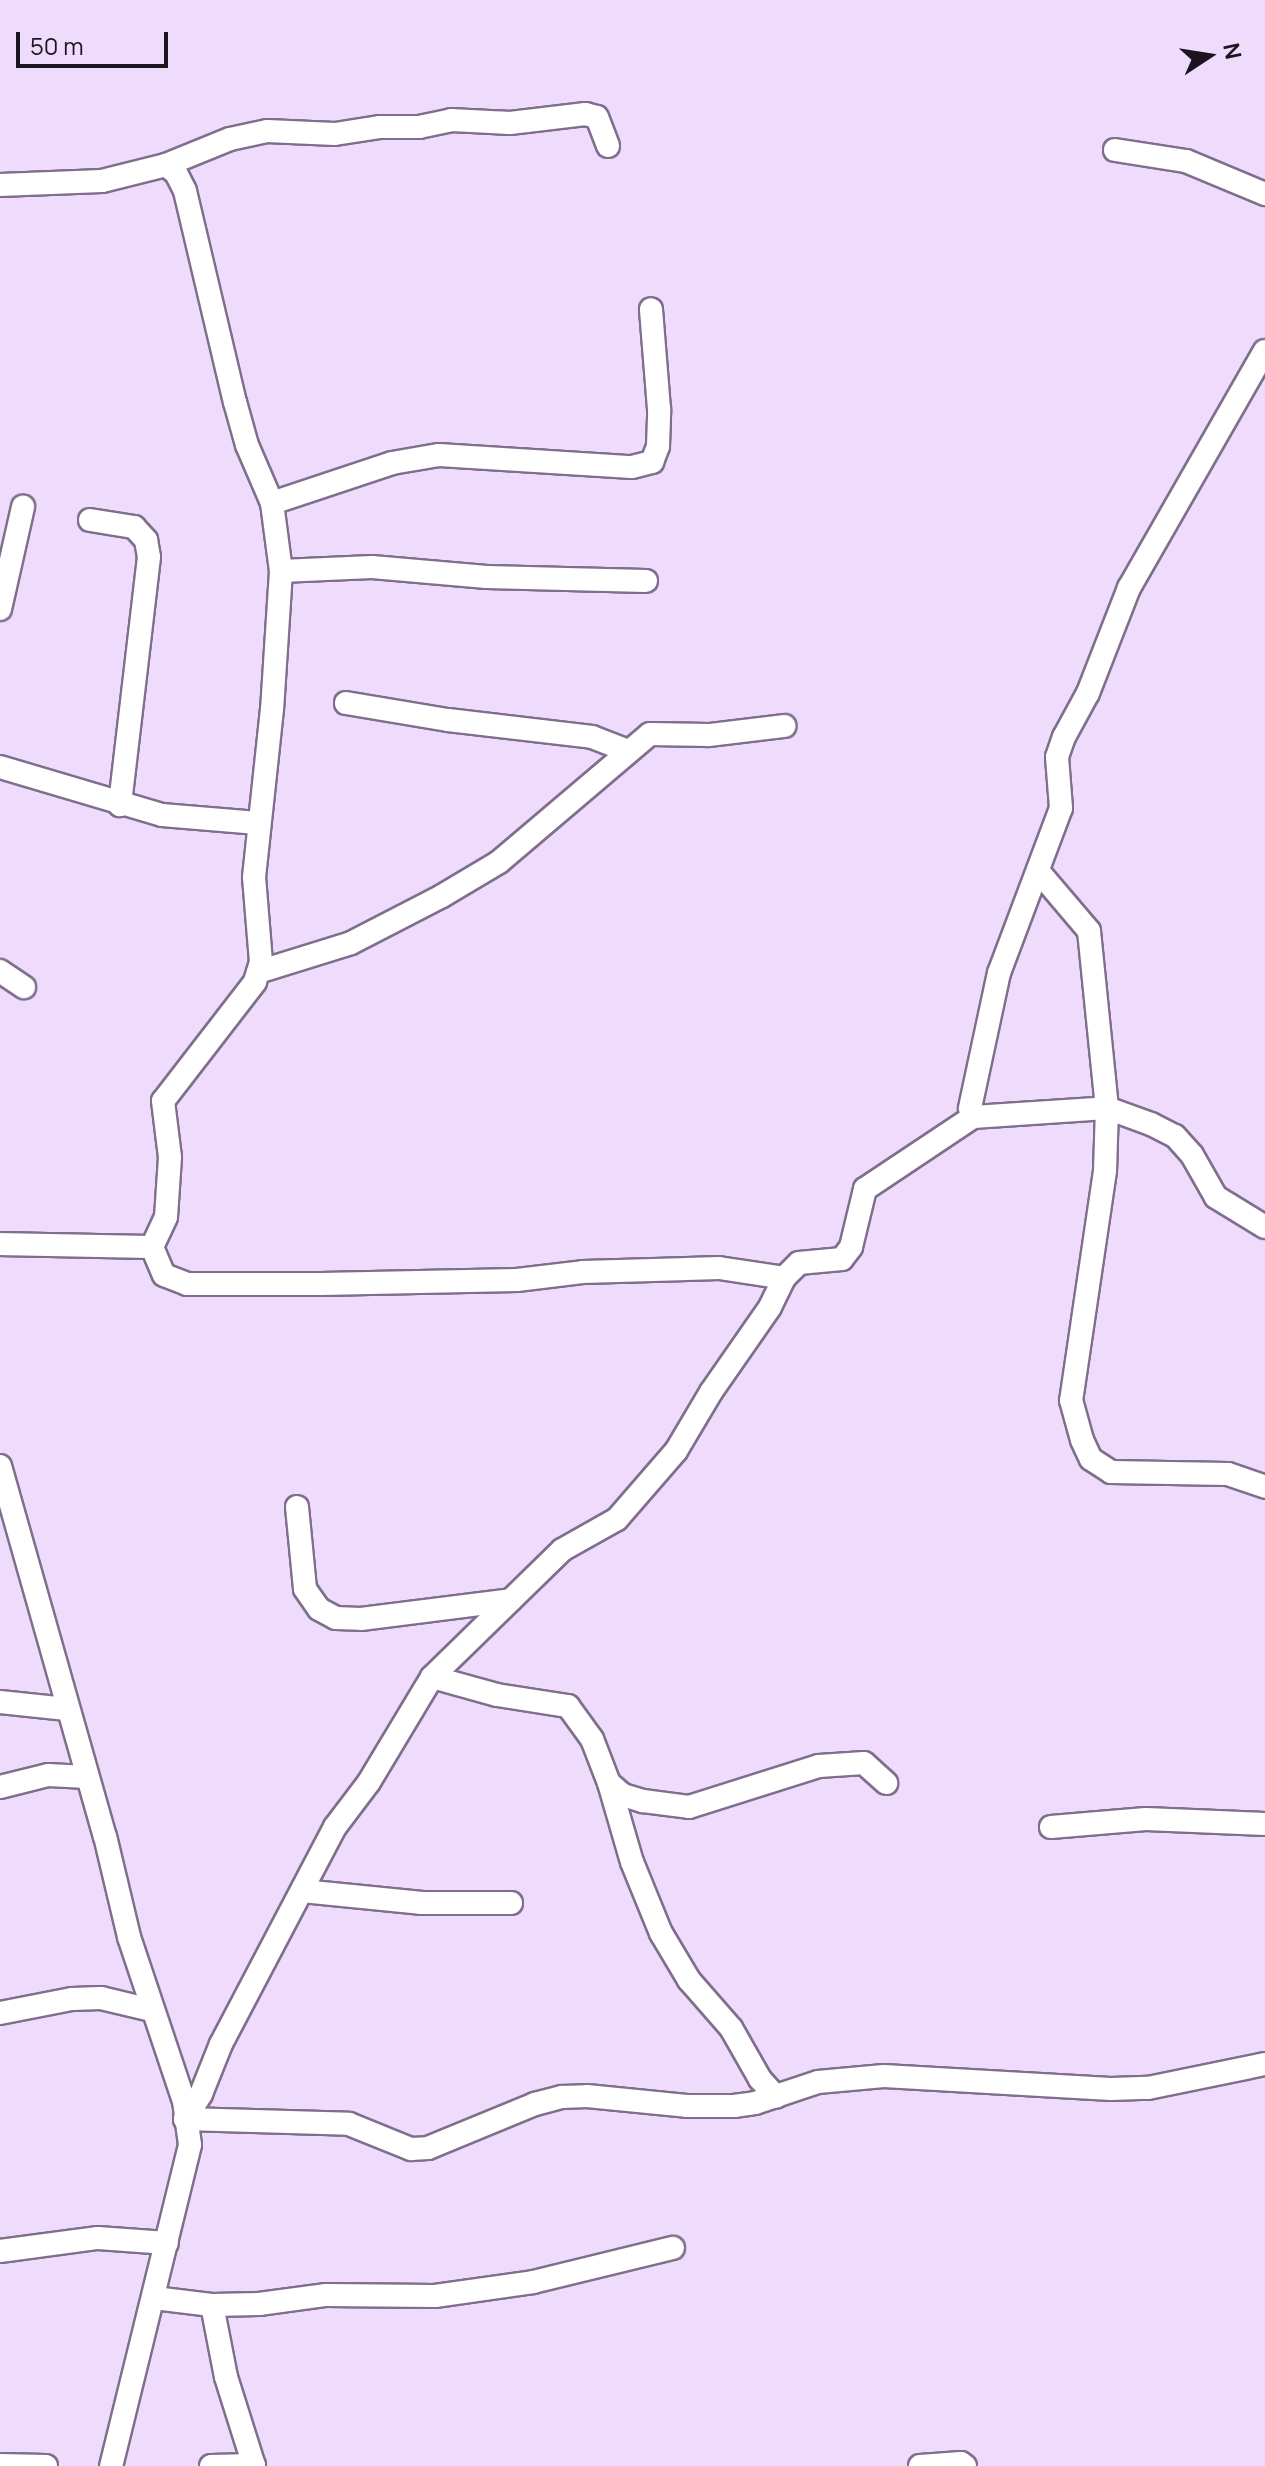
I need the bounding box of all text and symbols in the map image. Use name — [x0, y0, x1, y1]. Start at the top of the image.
scale bar — [20, 16, 172, 66]
north arrow — [1169, 16, 1249, 96]
text: 50 m — [30, 29, 84, 62]
text: N — [1216, 40, 1249, 62]

